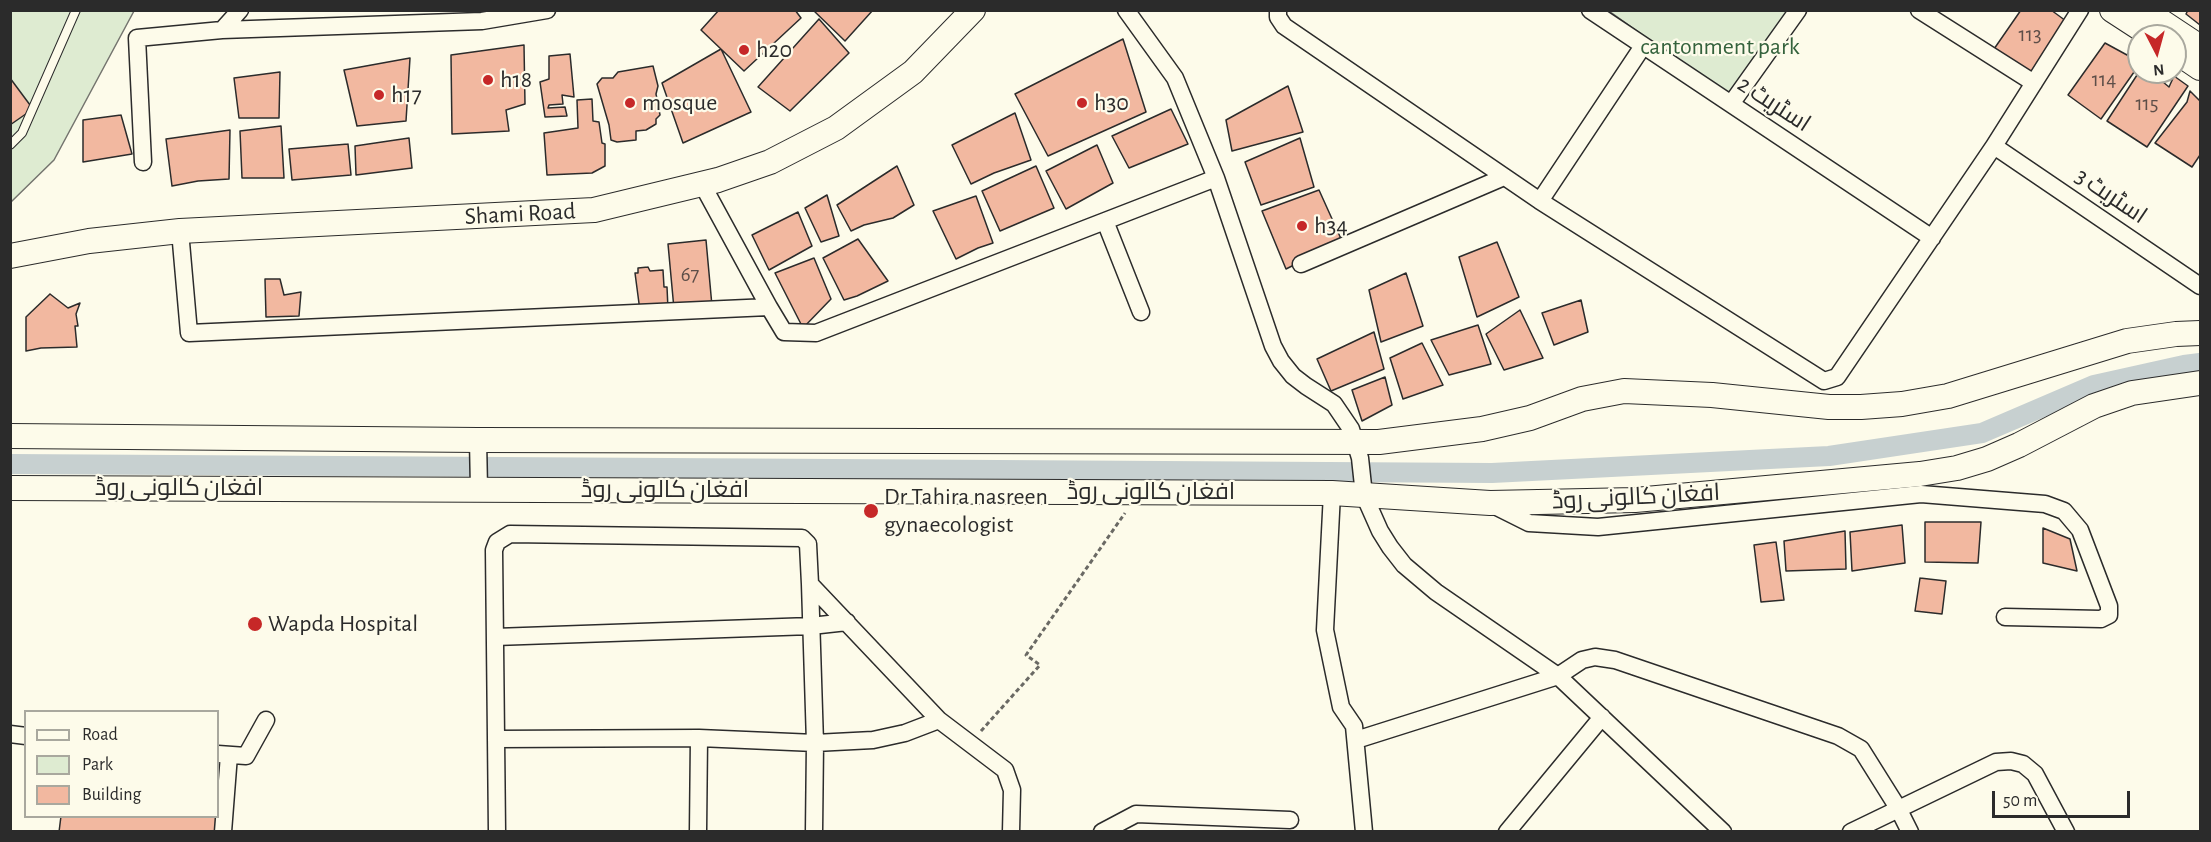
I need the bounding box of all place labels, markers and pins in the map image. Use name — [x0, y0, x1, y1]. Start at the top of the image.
place label: h20 — [756, 36, 792, 64]
marker: h20 — [737, 43, 751, 57]
place label: h18 — [500, 66, 532, 94]
marker: h18 — [481, 73, 495, 87]
place label: h17 — [391, 81, 422, 109]
marker: h17 — [372, 88, 386, 102]
place label: mosque — [642, 89, 717, 117]
place label: h30 — [1094, 89, 1129, 117]
marker: mosque — [623, 96, 637, 110]
marker: h30 — [1075, 96, 1089, 110]
place label: h34 — [1314, 212, 1348, 240]
marker: h34 — [1295, 219, 1309, 233]
place label: Dr Tahira nasreen gynaecologist — [884, 483, 1048, 539]
marker: Dr Tahira nasreen gynaecologist — [862, 502, 880, 520]
place label: Wapda Hospital — [268, 610, 418, 638]
marker: Wapda Hospital — [246, 615, 264, 633]

